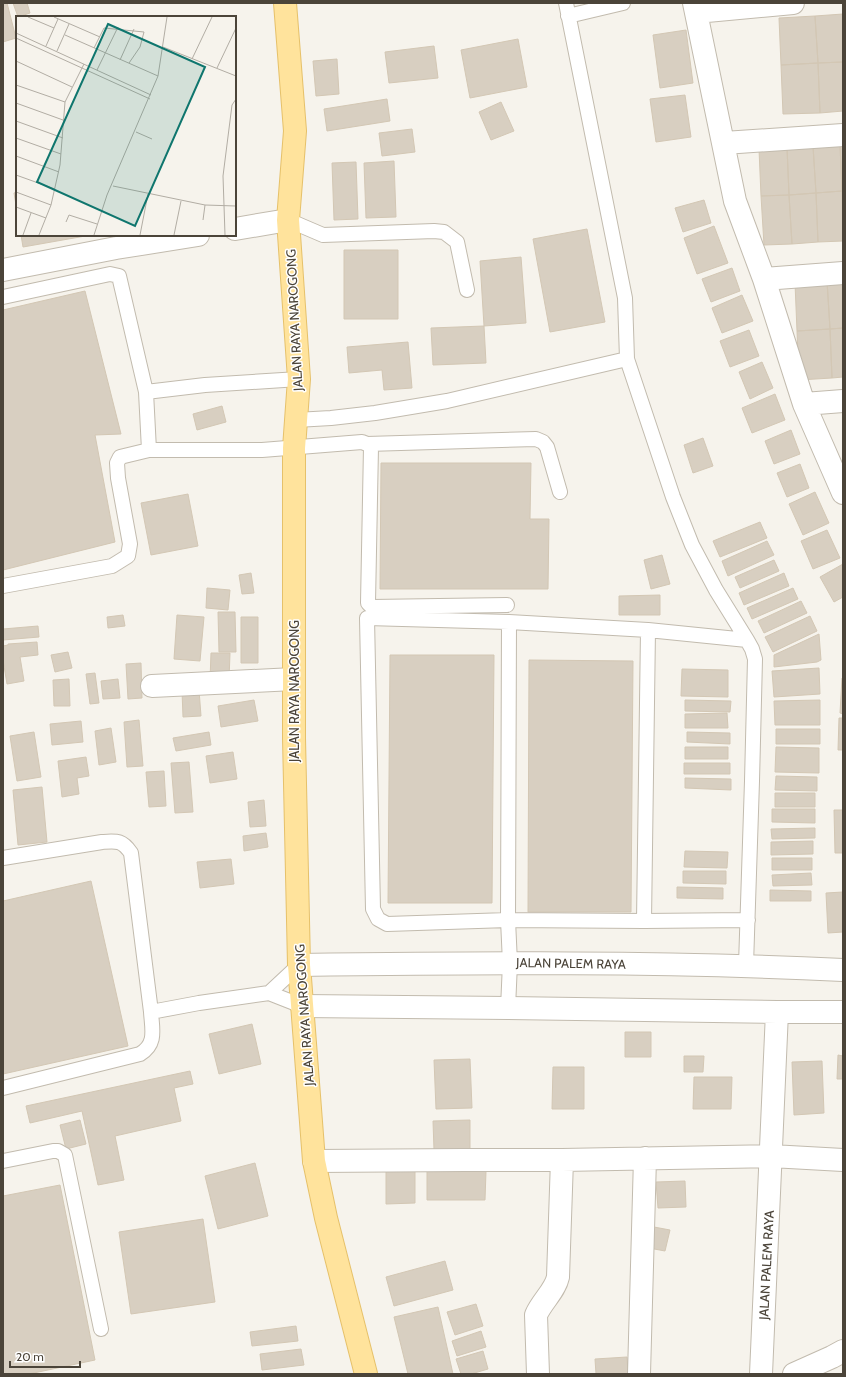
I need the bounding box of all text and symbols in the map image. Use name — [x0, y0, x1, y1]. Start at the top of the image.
inset map — [16, 16, 236, 236]
street label: JALAN RAYA NAROGONG — [282, 248, 306, 392]
street label: JALAN RAYA NAROGONG — [286, 620, 302, 763]
street label: JALAN RAYA NAROGONG — [291, 943, 317, 1087]
street label: JALAN PALEM RAYA — [515, 954, 626, 972]
street label: JALAN PALEM RAYA — [755, 1210, 777, 1321]
scale bar — [10, 1343, 80, 1369]
text: 20 m — [16, 1349, 44, 1364]

